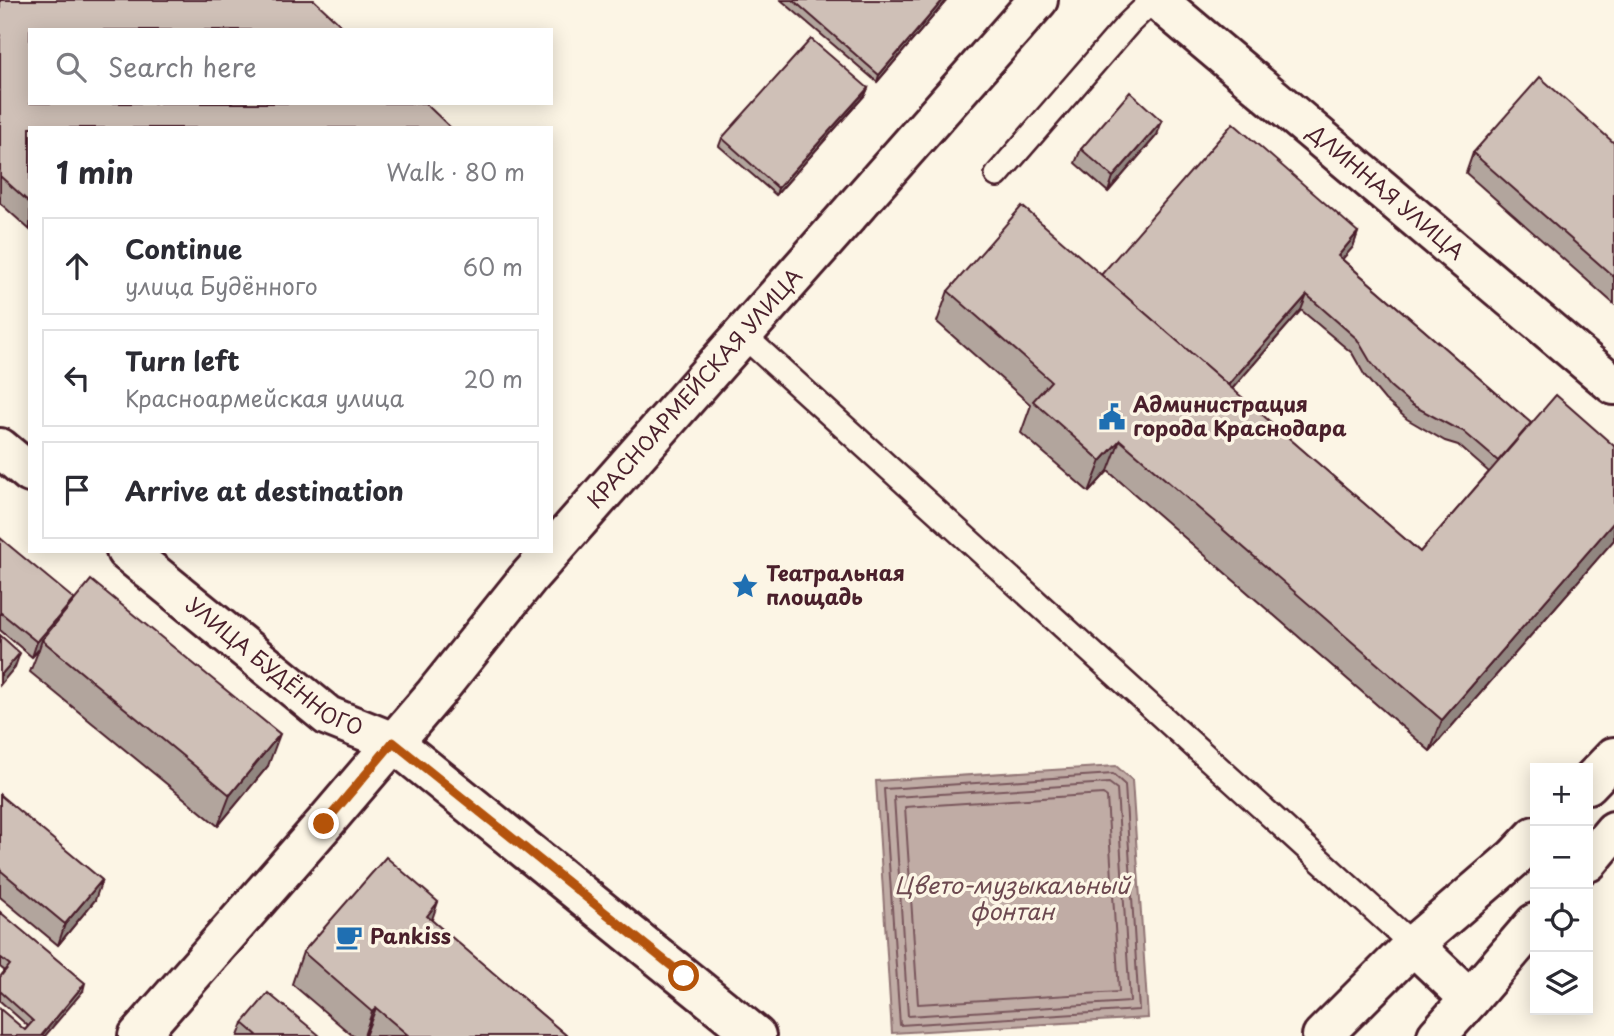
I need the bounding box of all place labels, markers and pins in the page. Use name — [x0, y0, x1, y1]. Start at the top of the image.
place label: Администрация города Краснодара — [1133, 387, 1347, 443]
public building icon: Администрация города Краснодара — [1097, 402, 1127, 432]
place label: Театральная площадь — [766, 556, 905, 612]
place icon: Театральная площадь — [730, 571, 760, 601]
place label: Pankiss — [370, 919, 451, 951]
cafe icon: Pankiss — [334, 922, 364, 952]

